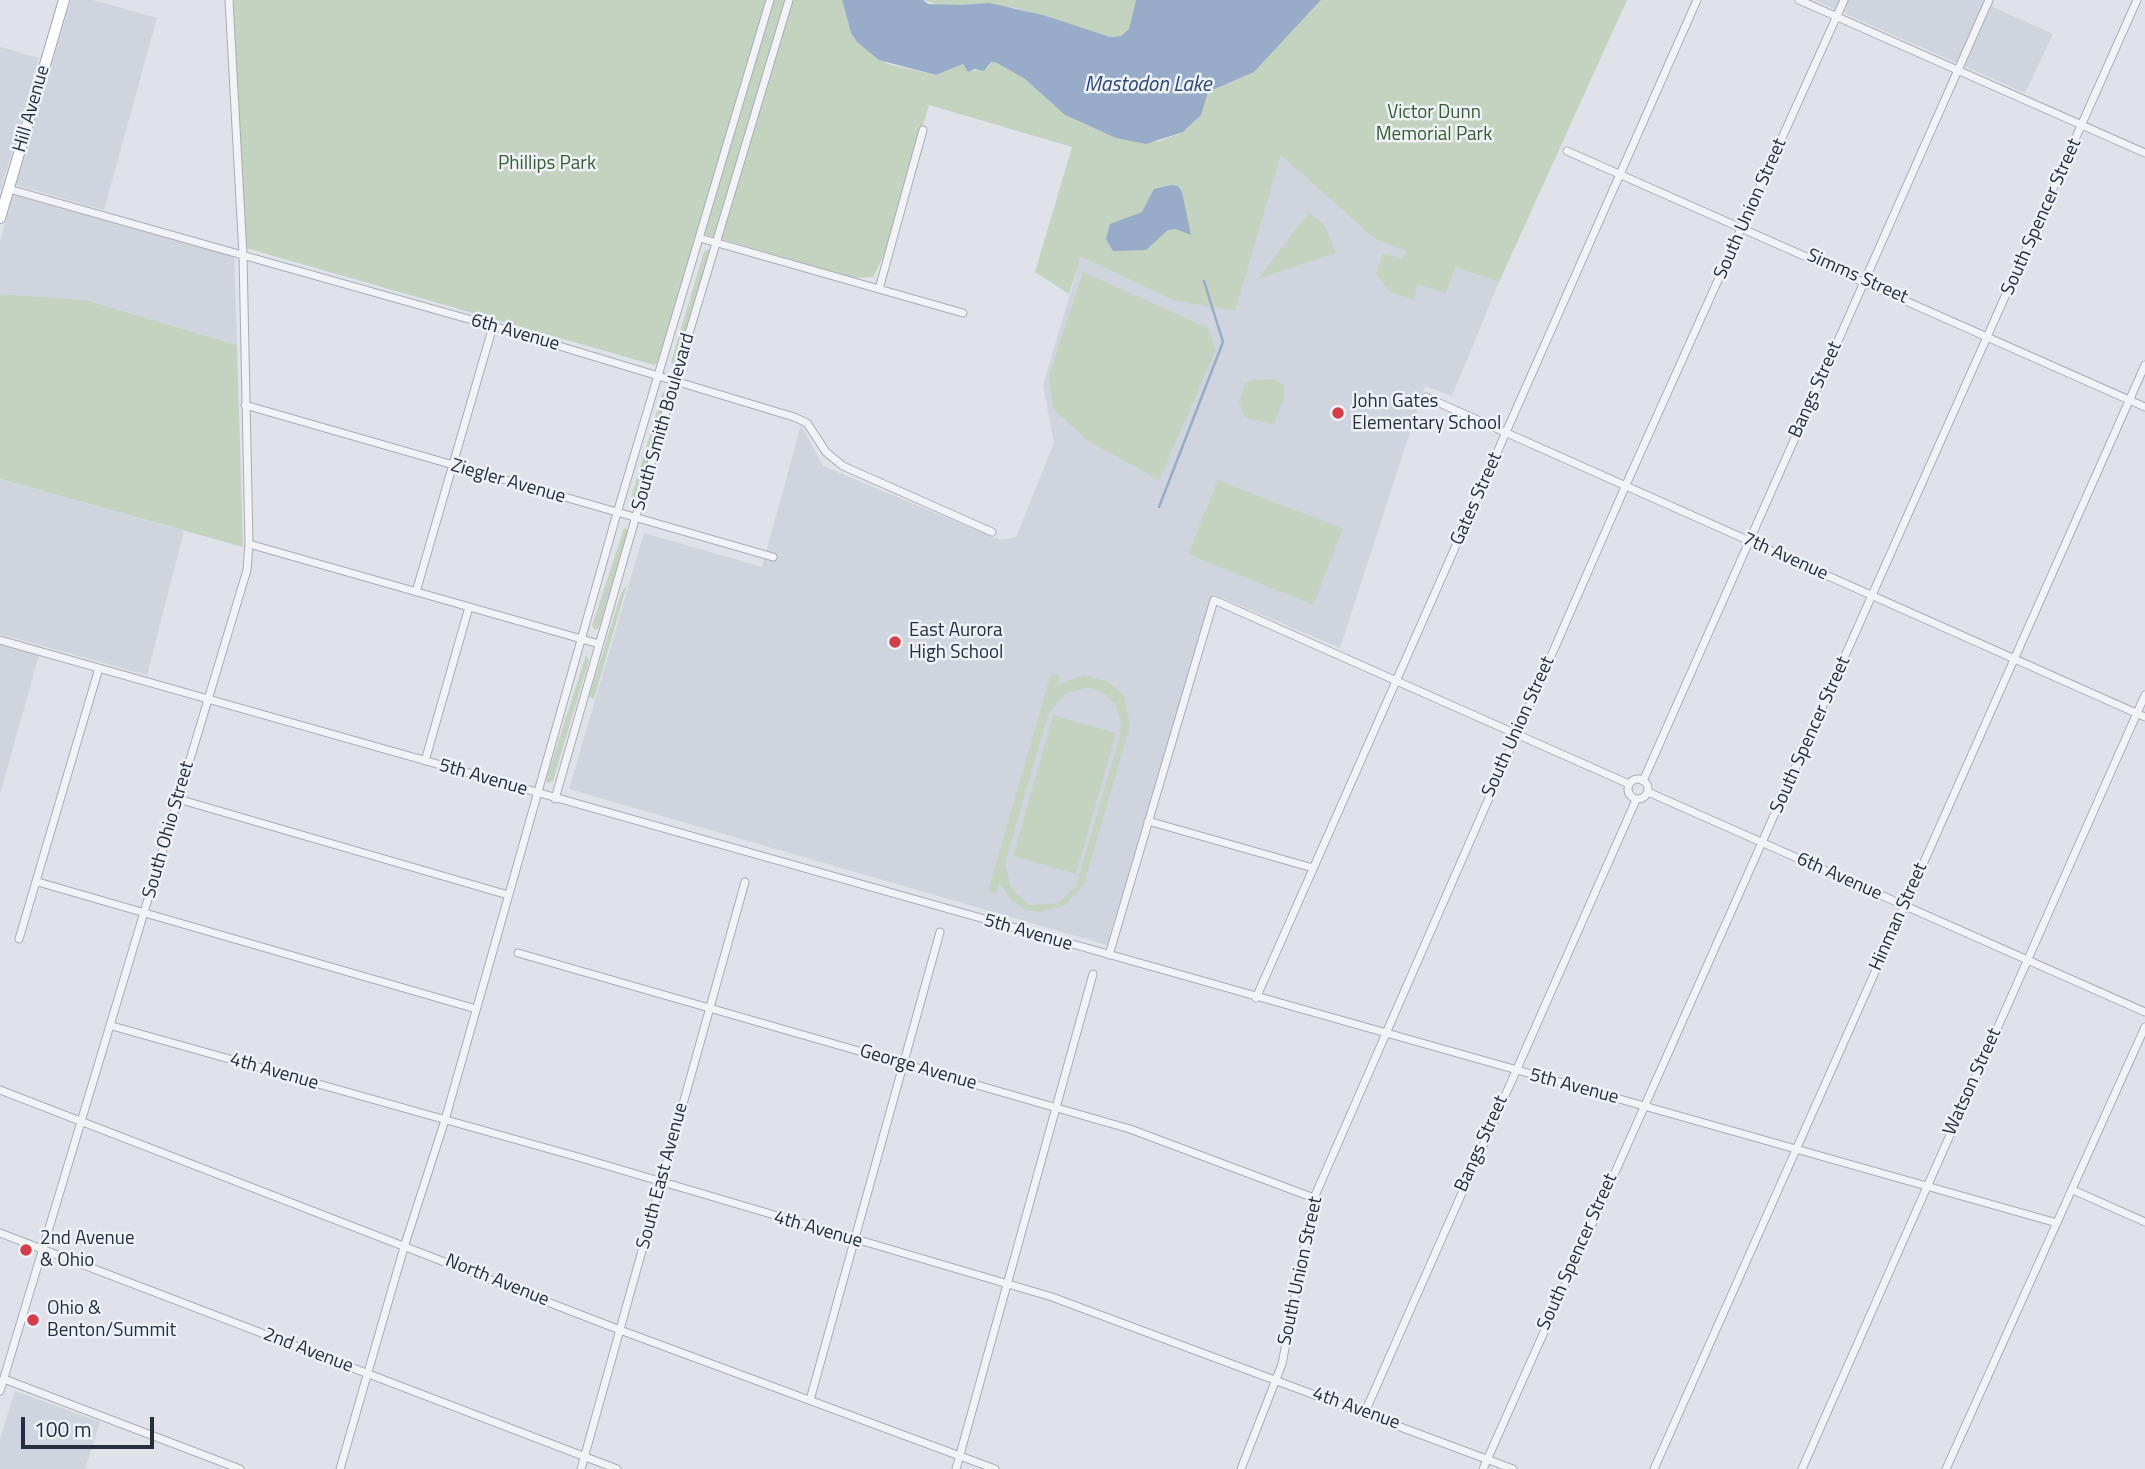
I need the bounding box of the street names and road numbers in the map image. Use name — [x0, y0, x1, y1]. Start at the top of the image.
street label: Hill Avenue — [9, 63, 55, 155]
street label: South Union Street — [1710, 135, 1792, 283]
street label: South Spencer Street — [1997, 135, 2087, 299]
street label: Simms Street — [1803, 245, 1911, 309]
street label: 6th Avenue — [468, 309, 562, 357]
street label: South Smith Boulevard — [628, 331, 700, 513]
street label: Bangs Street — [1785, 338, 1847, 442]
street label: Gates Street — [1446, 449, 1508, 549]
street label: Ziegler Avenue — [448, 455, 568, 509]
street label: 7th Avenue — [1739, 528, 1831, 586]
street label: South Union Street — [1478, 653, 1560, 801]
street label: South Spencer Street — [1766, 653, 1856, 817]
street label: 5th Avenue — [436, 754, 530, 802]
street label: South Ohio Street — [139, 759, 199, 901]
street label: 6th Avenue — [1793, 848, 1885, 906]
street label: Hinman Street — [1865, 859, 1933, 975]
street label: 5th Avenue — [981, 909, 1075, 957]
street label: Watson Street — [1939, 1025, 2007, 1139]
street label: George Avenue — [857, 1040, 979, 1096]
street label: 4th Avenue — [227, 1048, 321, 1096]
street label: 5th Avenue — [1527, 1064, 1621, 1110]
street label: Bangs Street — [1451, 1092, 1513, 1196]
street label: South East Avenue — [632, 1100, 694, 1252]
street label: South Spencer Street — [1533, 1170, 1623, 1334]
street label: South Union Street — [1274, 1195, 1328, 1347]
street label: 4th Avenue — [771, 1206, 865, 1254]
street label: North Avenue — [442, 1250, 552, 1312]
street label: 2nd Avenue — [260, 1323, 356, 1379]
street label: 4th Avenue — [1309, 1383, 1403, 1435]

